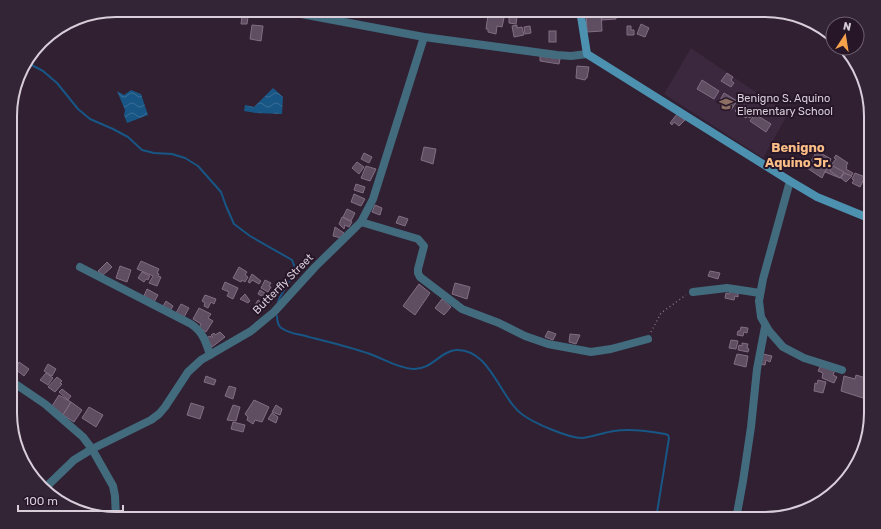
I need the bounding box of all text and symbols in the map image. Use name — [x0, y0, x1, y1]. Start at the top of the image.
north arrow — [825, 16, 865, 56]
text: N — [842, 20, 852, 34]
place label: Benigno S. Aquino Elementary School — [737, 92, 833, 118]
school or university icon: Benigno S. Aquino Elementary School — [718, 96, 734, 112]
district label: Benigno Aquino Jr. — [765, 140, 831, 170]
street label: Butterfly Street — [250, 251, 316, 317]
scale bar — [18, 487, 123, 513]
text: 100 m — [24, 494, 58, 508]

